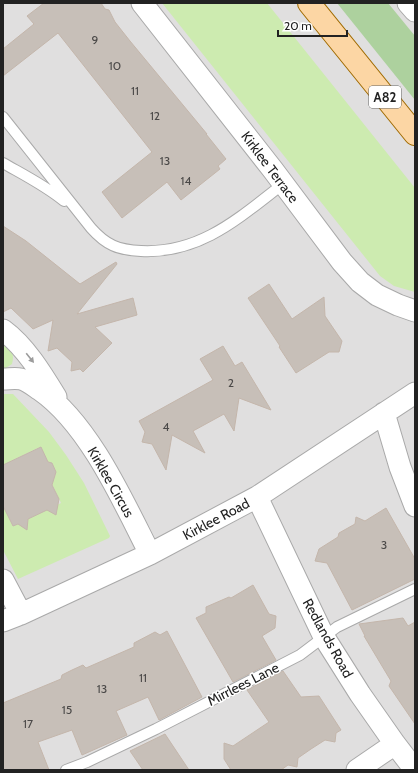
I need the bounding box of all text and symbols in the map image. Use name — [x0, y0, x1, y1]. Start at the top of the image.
scale bar — [278, 12, 347, 38]
text: 20 m — [284, 18, 312, 33]
house number: 9 — [92, 32, 99, 47]
house number: 10 — [109, 58, 121, 73]
house number: 11 — [131, 83, 139, 98]
road number: A82 — [369, 86, 401, 108]
house number: 12 — [150, 108, 160, 123]
street label: Kirklee Terrace — [237, 128, 303, 206]
house number: 13 — [160, 153, 170, 168]
house number: 14 — [181, 173, 191, 188]
one-way arrow — [25, 353, 34, 363]
house number: 2 — [228, 375, 234, 390]
house number: 4 — [163, 419, 170, 434]
street label: Kirklee Circus — [84, 444, 138, 521]
street label: Kirklee Road — [180, 494, 252, 544]
house number: 3 — [381, 537, 387, 552]
street label: Redlands Road — [299, 595, 357, 681]
street label: Mirrlees Lane — [204, 658, 282, 710]
house number: 11 — [139, 670, 147, 685]
house number: 13 — [97, 681, 107, 696]
house number: 15 — [62, 702, 72, 717]
house number: 17 — [23, 716, 33, 731]

